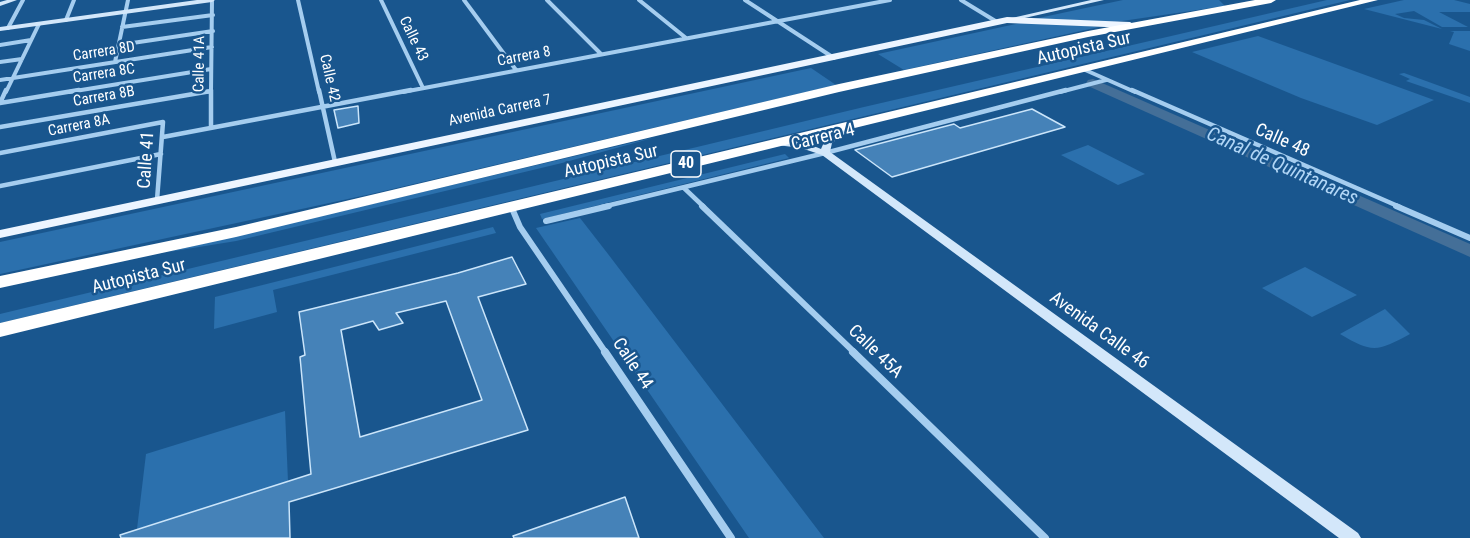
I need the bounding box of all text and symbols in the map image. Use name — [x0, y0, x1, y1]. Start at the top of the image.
street label: Calle 43 — [394, 14, 432, 64]
street label: Autopista Sur — [1035, 28, 1133, 70]
street label: Calle 41A — [191, 36, 209, 92]
street label: Carrera 8D — [72, 38, 136, 66]
street label: Carrera 8 — [496, 43, 552, 71]
street label: Calle 42 — [315, 53, 343, 103]
street label: Carrera 8C — [72, 60, 136, 88]
street label: Carrera 8B — [72, 83, 136, 111]
street label: Avenida Carrera 7 — [447, 91, 553, 131]
street label: Carrera 8A — [47, 111, 111, 141]
street label: Calle 48 — [1251, 119, 1313, 163]
street label: Carrera 4 — [789, 120, 857, 156]
water label: Canal de Quintanares — [1202, 123, 1362, 211]
street label: Calle 41 — [134, 131, 160, 189]
street label: Autopista Sur — [562, 141, 660, 183]
road number: 40 — [671, 151, 701, 177]
street label: Autopista Sur — [90, 255, 188, 299]
street label: Avenida Calle 46 — [1045, 288, 1153, 374]
street label: Calle 45A — [843, 321, 907, 383]
street label: Calle 44 — [607, 334, 657, 394]

